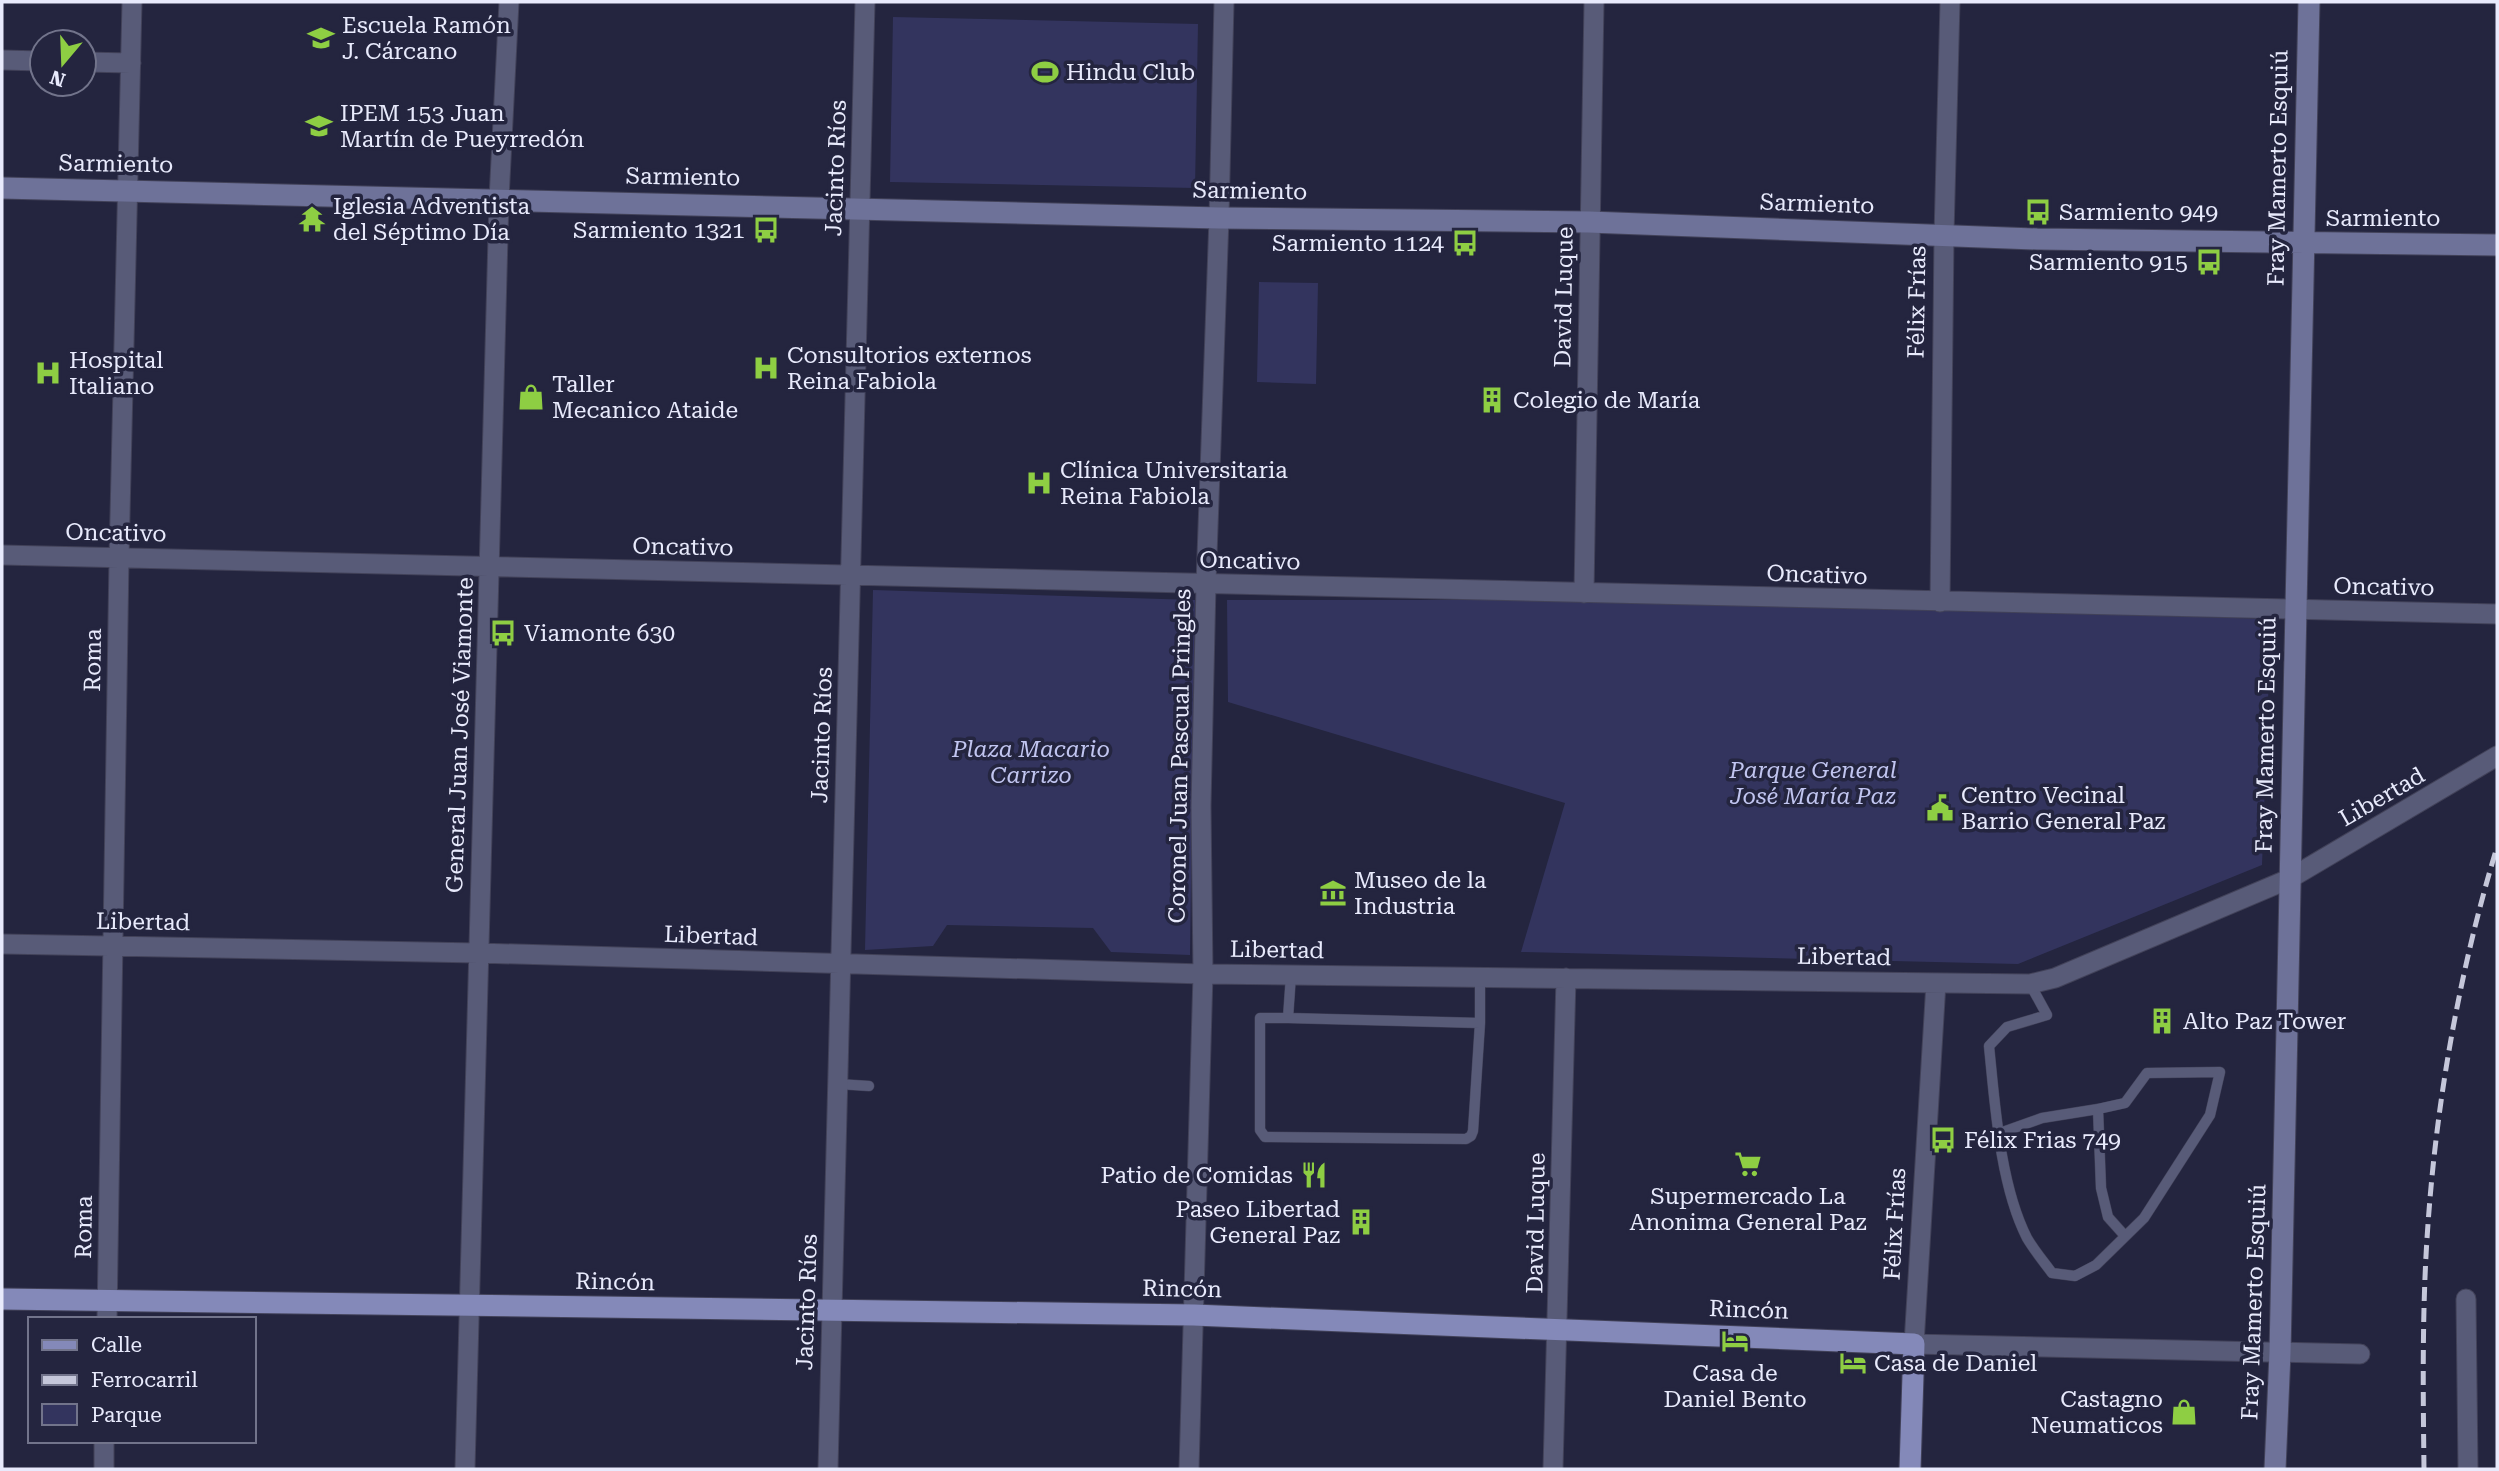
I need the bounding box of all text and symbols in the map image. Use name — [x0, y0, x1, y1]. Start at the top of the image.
place label: Escuela Ramón J. Cárcano — [342, 12, 511, 65]
school or university icon: Escuela Ramón J. Cárcano — [306, 23, 336, 53]
north arrow — [28, 28, 98, 98]
street label: Fray Mamerto Esquiú — [2262, 50, 2294, 286]
sports icon: Hindu Club — [1030, 57, 1060, 87]
place label: Hindu Club — [1066, 59, 1195, 86]
text: N — [47, 65, 68, 92]
street label: Jacinto Ríos — [820, 99, 852, 237]
place label: IPEM 153 Juan Martín de Pueyrredón — [340, 100, 584, 153]
school or university icon: IPEM 153 Juan Martín de Pueyrredón — [304, 111, 334, 141]
street label: Sarmiento — [58, 150, 174, 178]
street label: Sarmiento — [625, 163, 741, 191]
street label: Sarmiento — [1192, 177, 1308, 205]
street label: Sarmiento — [1759, 189, 1875, 219]
place label: Iglesia Adventista del Séptimo Día — [333, 193, 531, 246]
bus stop icon: Sarmiento 949 — [2023, 197, 2053, 227]
place label: Sarmiento 949 — [2059, 199, 2218, 226]
temple icon: Iglesia Adventista del Séptimo Día — [297, 204, 327, 234]
street label: Sarmiento — [2326, 205, 2440, 232]
bus stop icon: Sarmiento 1321 — [751, 215, 781, 245]
place label: Sarmiento 1321 — [573, 217, 745, 244]
street label: David Luque — [1549, 226, 1579, 368]
bus stop icon: Sarmiento 1124 — [1450, 228, 1480, 258]
place label: Sarmiento 1124 — [1272, 230, 1444, 257]
street label: Félix Frías — [1903, 245, 1931, 358]
bus stop icon: Sarmiento 915 — [2194, 247, 2224, 277]
place label: Sarmiento 915 — [2029, 249, 2188, 276]
place label: Consultorios externos Reina Fabiola — [787, 342, 1032, 395]
place label: Hospital Italiano — [69, 347, 163, 400]
hospital icon: Consultorios externos Reina Fabiola — [751, 353, 781, 383]
hospital icon: Hospital Italiano — [33, 358, 63, 388]
place label: Taller Mecanico Ataide — [552, 371, 738, 424]
shop icon: Taller Mecanico Ataide — [516, 382, 546, 412]
building icon: Colegio de María — [1477, 385, 1507, 415]
place label: Colegio de María — [1513, 387, 1701, 414]
place label: Clínica Universitaria Reina Fabiola — [1060, 457, 1288, 510]
hospital icon: Clínica Universitaria Reina Fabiola — [1024, 468, 1054, 498]
street label: Oncativo — [65, 519, 167, 547]
street label: Oncativo — [632, 533, 734, 561]
street label: Oncativo — [1199, 547, 1301, 575]
street label: Oncativo — [1766, 560, 1868, 590]
street label: Oncativo — [2333, 573, 2435, 601]
street label: General Juan José Viamonte — [441, 577, 479, 893]
street label: Coronel Juan Pascual Pringles — [1164, 588, 1196, 924]
street label: Fray Mamerto Esquiú — [2250, 617, 2282, 853]
bus stop icon: Viamonte 630 — [488, 618, 518, 648]
place label: Viamonte 630 — [524, 620, 675, 647]
street label: Roma — [79, 628, 107, 692]
street label: Jacinto Ríos — [806, 666, 838, 804]
park label: Plaza Macario Carrizo — [951, 736, 1110, 789]
park label: Parque General José María Paz — [1728, 757, 1897, 810]
street label: Libertad — [2334, 762, 2430, 832]
place label: Centro Vecinal Barrio General Paz — [1961, 782, 2166, 835]
public building icon: Centro Vecinal Barrio General Paz — [1925, 793, 1955, 823]
place label: Museo de la Industria — [1354, 867, 1487, 920]
museum icon: Museo de la Industria — [1318, 878, 1348, 908]
street label: Libertad — [96, 908, 191, 936]
street label: Libertad — [663, 921, 759, 951]
street label: Libertad — [1230, 936, 1325, 964]
street label: Libertad — [1797, 943, 1892, 971]
building icon: Alto Paz Tower — [2147, 1006, 2177, 1036]
place label: Alto Paz Tower — [2183, 1008, 2346, 1035]
bus stop icon: Félix Frias 749 — [1928, 1125, 1958, 1155]
place label: Félix Frias 749 — [1964, 1127, 2121, 1154]
supermarket icon: Supermercado La Anonima General Paz — [1733, 1149, 1763, 1179]
street label: David Luque — [1521, 1152, 1551, 1294]
restaurant icon: Patio de Comidas — [1299, 1160, 1329, 1190]
place label: Patio de Comidas — [1100, 1162, 1293, 1189]
street label: Félix Frías — [1879, 1167, 1911, 1281]
place label: Supermercado La Anonima General Paz — [1630, 1183, 1867, 1236]
street label: Fray Mamerto Esquiú — [2236, 1183, 2272, 1421]
street label: Roma — [70, 1195, 98, 1259]
place label: Paseo Libertad General Paz — [1176, 1196, 1340, 1249]
building icon: Paseo Libertad General Paz — [1346, 1207, 1376, 1237]
street label: Jacinto Ríos — [791, 1233, 823, 1371]
street label: Rincón — [575, 1268, 655, 1296]
street label: Rincón — [1142, 1275, 1222, 1303]
street label: Rincón — [1709, 1295, 1790, 1325]
legend — [28, 1317, 256, 1443]
hotel icon: Casa de Daniel Bento — [1720, 1326, 1750, 1356]
text: Calle — [91, 1333, 142, 1357]
hotel icon: Casa de Daniel — [1838, 1348, 1868, 1378]
place label: Casa de Daniel — [1874, 1350, 2037, 1377]
place label: Casa de Daniel Bento — [1663, 1360, 1807, 1413]
text: Ferrocarril — [91, 1368, 198, 1392]
place label: Castagno Neumaticos — [2031, 1386, 2163, 1439]
shop icon: Castagno Neumaticos — [2169, 1397, 2199, 1427]
text: Parque — [91, 1403, 162, 1427]

